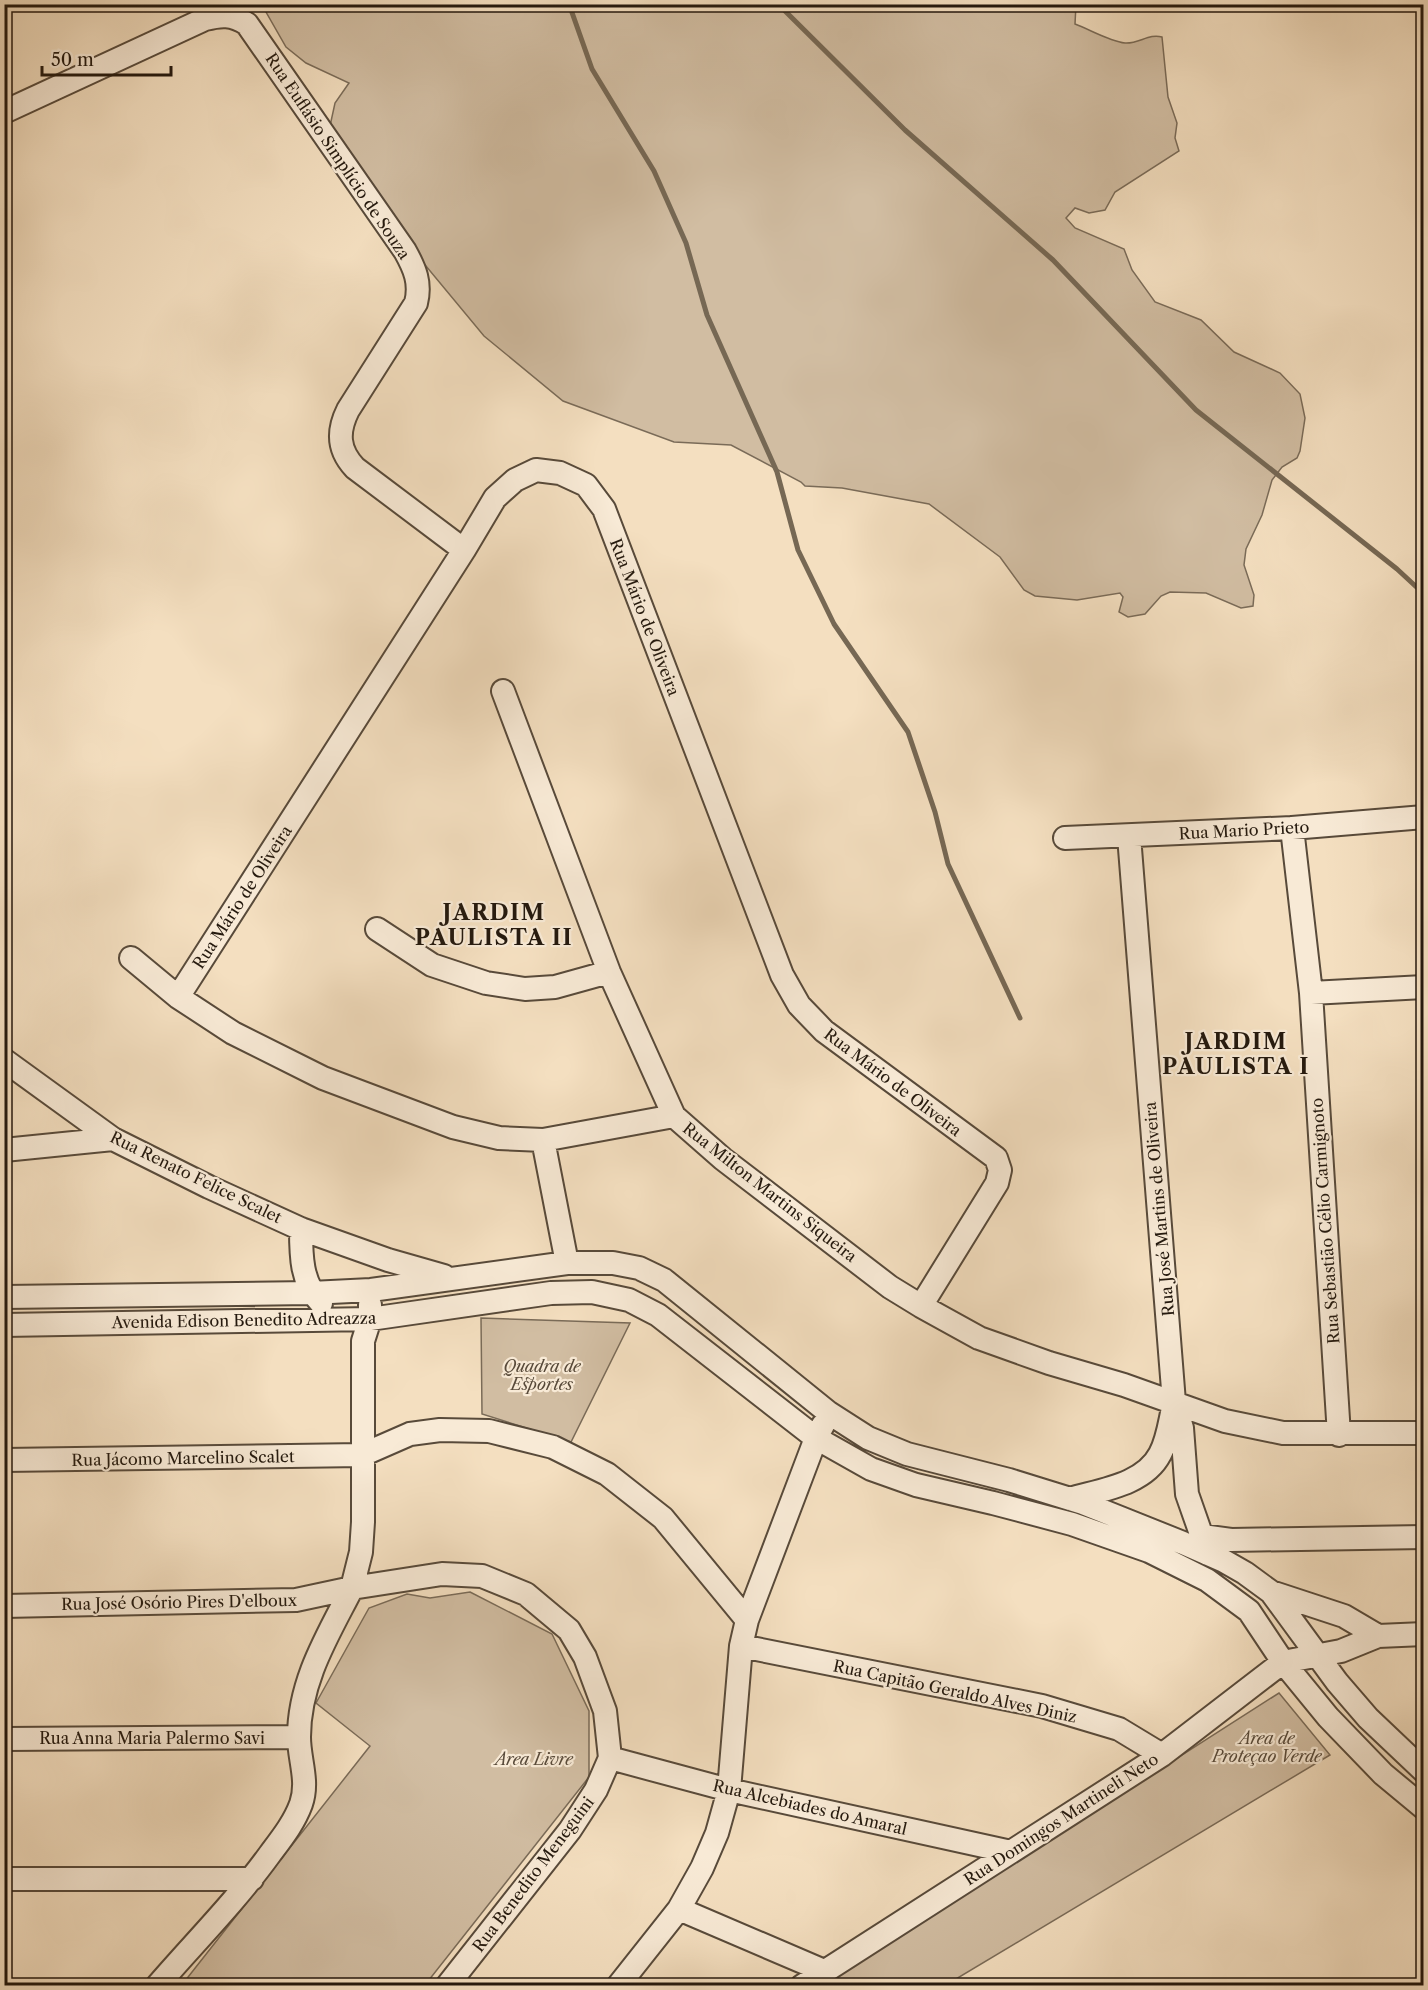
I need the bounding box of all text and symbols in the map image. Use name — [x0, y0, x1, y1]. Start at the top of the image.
scale bar — [42, 39, 171, 77]
text: 50 m — [51, 49, 94, 71]
street label: Rua Euflásio Simplício de Souza — [261, 49, 415, 263]
street label: Rua Mário de Oliveira — [606, 535, 684, 699]
street label: Rua Mario Prieto — [1178, 817, 1310, 843]
street label: Rua Mário de Oliveira — [188, 821, 296, 972]
district label: JARDIM PAULISTA II — [415, 899, 573, 951]
street label: Rua Mário de Oliveira — [820, 1024, 966, 1141]
district label: JARDIM PAULISTA I — [1162, 1028, 1310, 1080]
street label: Rua Sebastião Célio Carmignoto — [1306, 1097, 1344, 1345]
street label: Rua José Martins de Oliveira — [1140, 1100, 1178, 1317]
street label: Rua Milton Martins Siqueira — [679, 1118, 861, 1267]
street label: Rua Renato Felice Scalet — [107, 1127, 285, 1227]
street label: Avenida Edison Benedito Adreazza — [110, 1308, 377, 1332]
park label: Quadra de Esportes — [503, 1356, 582, 1394]
street label: Rua Jácomo Marcelino Scalet — [71, 1446, 295, 1470]
street label: Rua José Osório Pires D'elboux — [61, 1590, 298, 1614]
street label: Rua Capitão Geraldo Alves Diniz — [831, 1655, 1079, 1727]
street label: Rua Anna Maria Palermo Savi — [39, 1728, 265, 1748]
park label: Area de Proteçao Verde — [1210, 1728, 1323, 1766]
street label: Rua Domingos Martineli Neto — [960, 1748, 1162, 1889]
park label: Area Livre — [492, 1749, 574, 1769]
street label: Rua Alcebiades do Amaral — [711, 1775, 909, 1839]
street label: Rua Benedito Meneguini — [468, 1792, 598, 1956]

